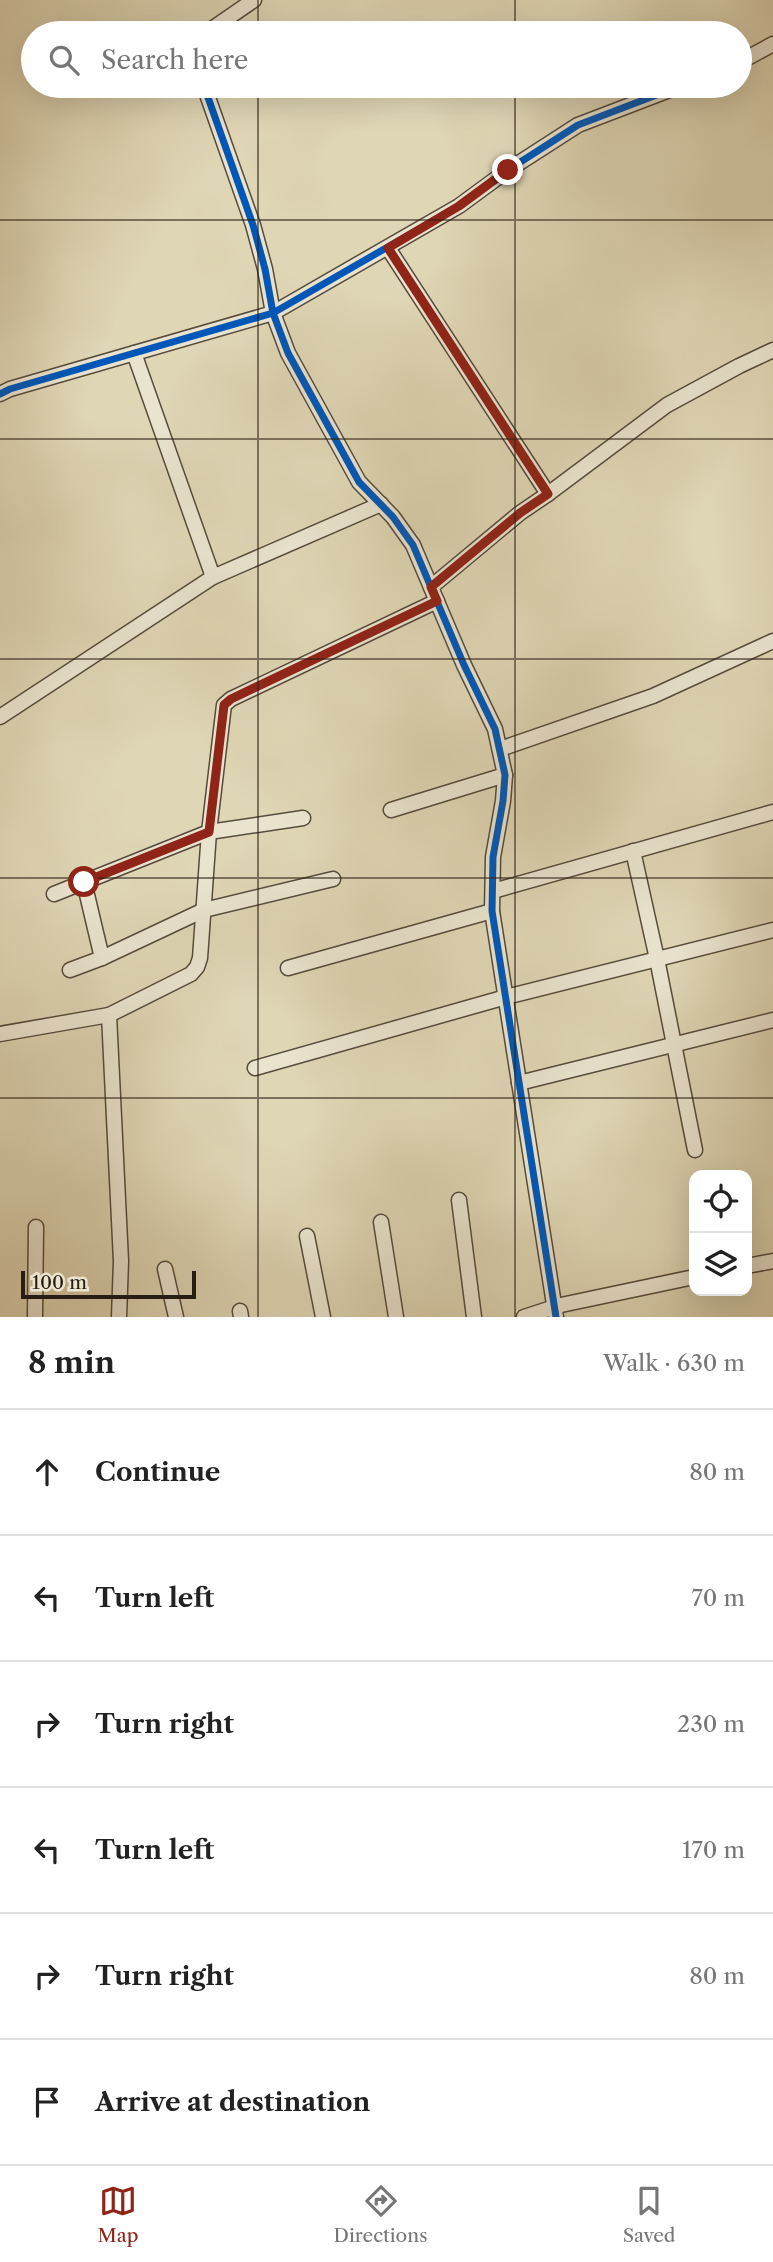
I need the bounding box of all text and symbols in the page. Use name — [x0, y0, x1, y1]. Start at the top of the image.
search box — [21, 21, 752, 98]
icon: search — [45, 41, 83, 79]
text: Search here — [101, 44, 248, 76]
route end — [492, 154, 523, 185]
route start — [68, 866, 99, 897]
map controls — [689, 1170, 752, 1296]
button: locate — [689, 1170, 752, 1233]
button: layers — [689, 1233, 752, 1296]
scale bar — [21, 1268, 196, 1300]
text: 100 m — [32, 1271, 87, 1294]
text: 8 min — [28, 1344, 115, 1381]
text: Walk · 630 m — [603, 1349, 745, 1377]
icon: ahead — [28, 1453, 66, 1491]
text: Continue — [95, 1456, 220, 1488]
text: 80 m — [689, 1458, 745, 1486]
icon: left — [28, 1579, 66, 1617]
text: Turn left — [95, 1582, 214, 1614]
text: 70 m — [692, 1584, 745, 1612]
icon: right — [28, 1705, 66, 1743]
text: Turn right — [95, 1708, 234, 1740]
text: 230 m — [677, 1710, 745, 1738]
icon: left — [28, 1831, 66, 1869]
text: Turn left — [95, 1834, 214, 1866]
text: 170 m — [682, 1836, 745, 1864]
icon: right — [28, 1957, 66, 1995]
text: Turn right — [95, 1960, 234, 1992]
text: 80 m — [689, 1962, 745, 1990]
icon: arrive — [28, 2083, 66, 2121]
text: Arrive at destination — [95, 2086, 370, 2118]
tab: Map — [98, 2182, 138, 2247]
tab: Directions — [334, 2182, 427, 2247]
tab: Saved — [623, 2182, 675, 2247]

